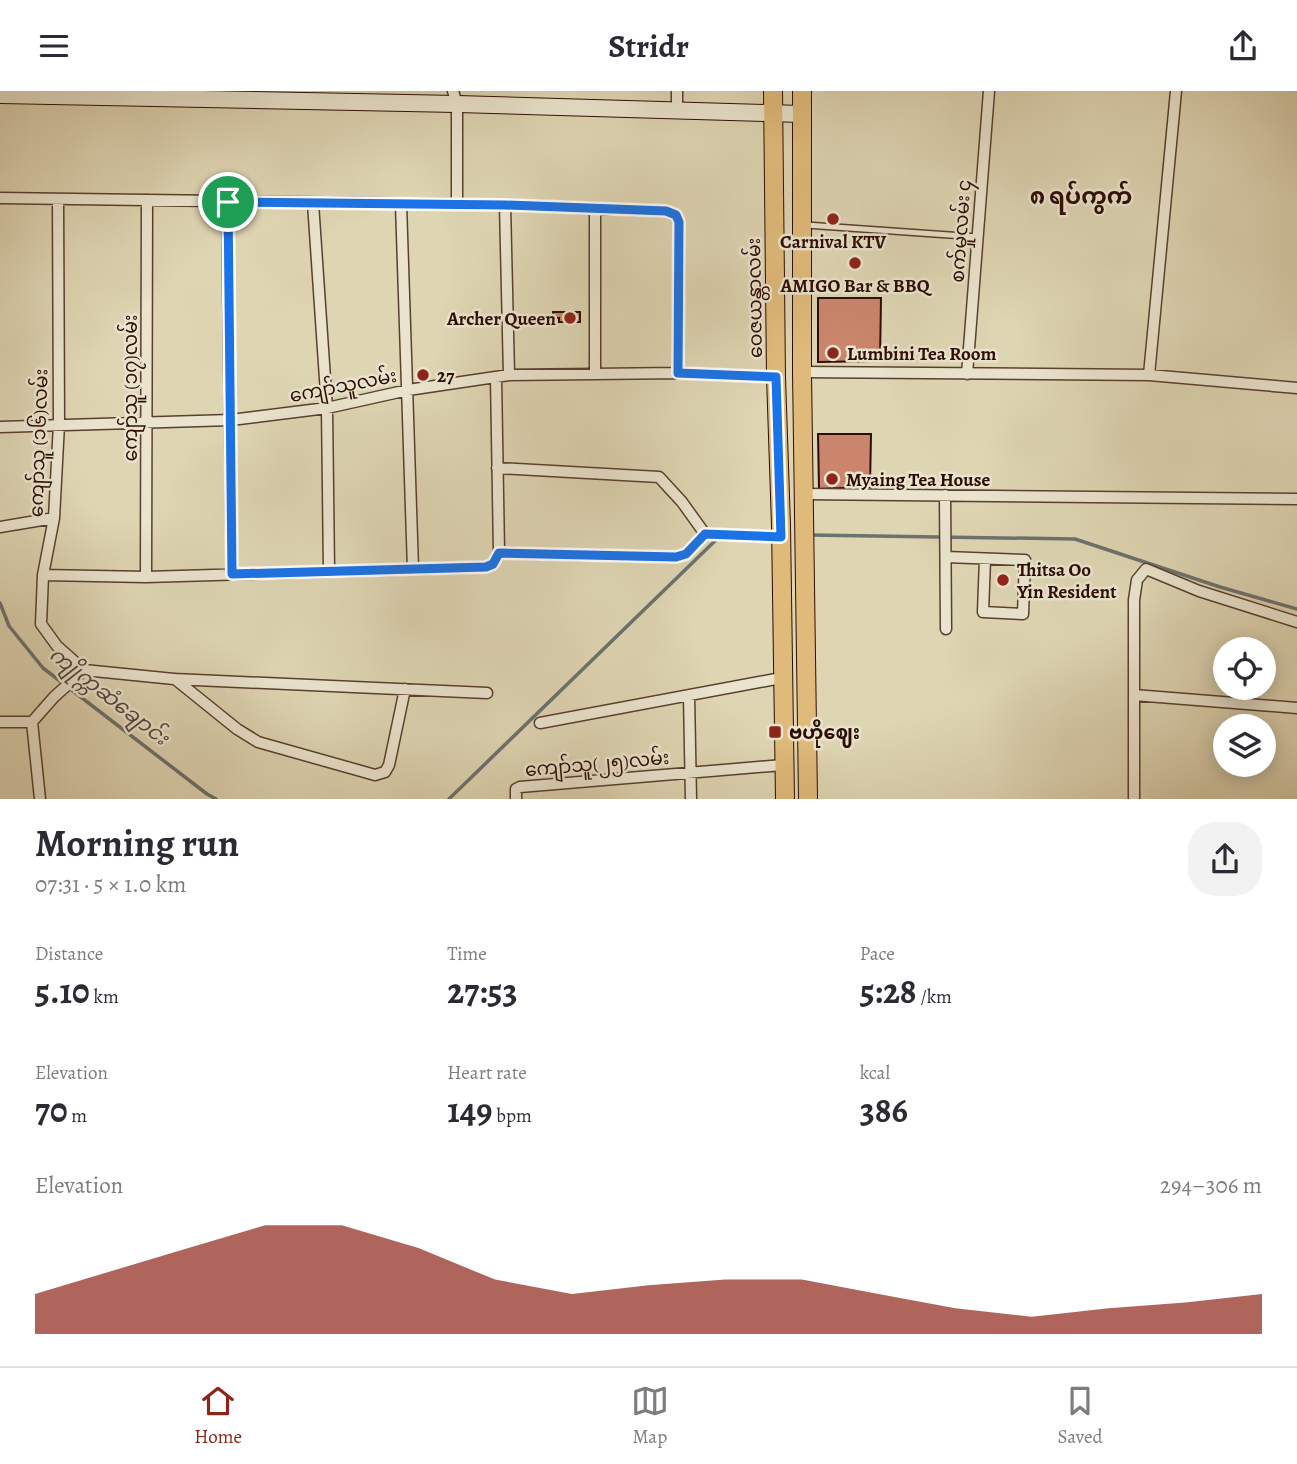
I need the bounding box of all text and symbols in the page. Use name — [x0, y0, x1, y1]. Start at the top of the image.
text: Stridr — [608, 24, 689, 68]
icon: menu — [35, 27, 73, 65]
icon: share — [1224, 27, 1262, 65]
pin — [198, 172, 258, 232]
street label: စက်မှုလမ်း ၄ — [942, 178, 980, 284]
district label: ၈ ရပ်ကွက် — [1030, 180, 1132, 215]
icon: arrive — [209, 183, 247, 221]
marker: Carnival KTV — [825, 211, 841, 227]
place label: Carnival KTV — [780, 229, 886, 255]
street label: ဝေဇယန္တာလမ်း — [739, 238, 771, 358]
marker: AMIGO Bar & BBQ — [847, 255, 863, 271]
place label: AMIGO Bar & BBQ — [779, 273, 933, 299]
place label: Archer Queen — [446, 306, 556, 332]
marker: Archer Queen — [562, 310, 578, 326]
street label: ကျော်သူ (၁၇)လမ်း — [116, 314, 147, 462]
place label: Lumbini Tea Room — [847, 341, 997, 367]
marker: Lumbini Tea Room — [825, 345, 841, 361]
street label: ကျော်သူလမ်း — [287, 361, 400, 412]
place label: 27 — [437, 363, 455, 389]
marker: 27 — [415, 367, 431, 383]
street label: ကျော်သူ (၁၆)လမ်း — [21, 368, 58, 518]
place label: Myaing Tea House — [846, 467, 990, 493]
marker: Myaing Tea House — [824, 471, 840, 487]
place label: Thitsa Oo Yin Resident — [1016, 557, 1117, 605]
marker: Thitsa Oo Yin Resident — [995, 572, 1011, 588]
map controls — [1213, 637, 1276, 777]
button: locate — [1213, 637, 1276, 700]
water label: ကျိုက္ကဆံချောင်း — [41, 640, 177, 755]
button: layers — [1213, 714, 1276, 777]
place label: ဗဟိုဈေး — [789, 719, 860, 748]
marker: ဗဟိုဈေး — [767, 724, 783, 740]
street label: ကျော်သူ(၂၅)လမ်း — [524, 743, 671, 786]
text: Morning run — [35, 817, 239, 869]
button: share — [1188, 822, 1262, 896]
text: 07:31 · 5 × 1.0 km — [35, 869, 186, 900]
text: Distance — [35, 941, 103, 967]
text: Time — [447, 941, 487, 967]
text: Pace — [860, 941, 895, 967]
text: 5.10 — [35, 967, 90, 1015]
text: 27:53 — [447, 967, 518, 1015]
text: 5:28 — [860, 967, 917, 1015]
text: km — [90, 984, 119, 1010]
text: /km — [917, 984, 952, 1010]
text: Elevation — [35, 1060, 108, 1086]
text: Heart rate — [447, 1060, 527, 1086]
text: kcal — [860, 1060, 890, 1086]
text: 70 — [35, 1086, 68, 1134]
text: 149 — [447, 1086, 493, 1134]
text: 386 — [860, 1086, 908, 1134]
text: m — [68, 1103, 87, 1129]
text: bpm — [493, 1103, 532, 1129]
text: Elevation — [35, 1170, 123, 1201]
text: 294–306 m — [1160, 1170, 1262, 1201]
tab: Home — [194, 1382, 242, 1450]
tab: Map — [631, 1382, 669, 1450]
tab: Saved — [1058, 1382, 1103, 1450]

